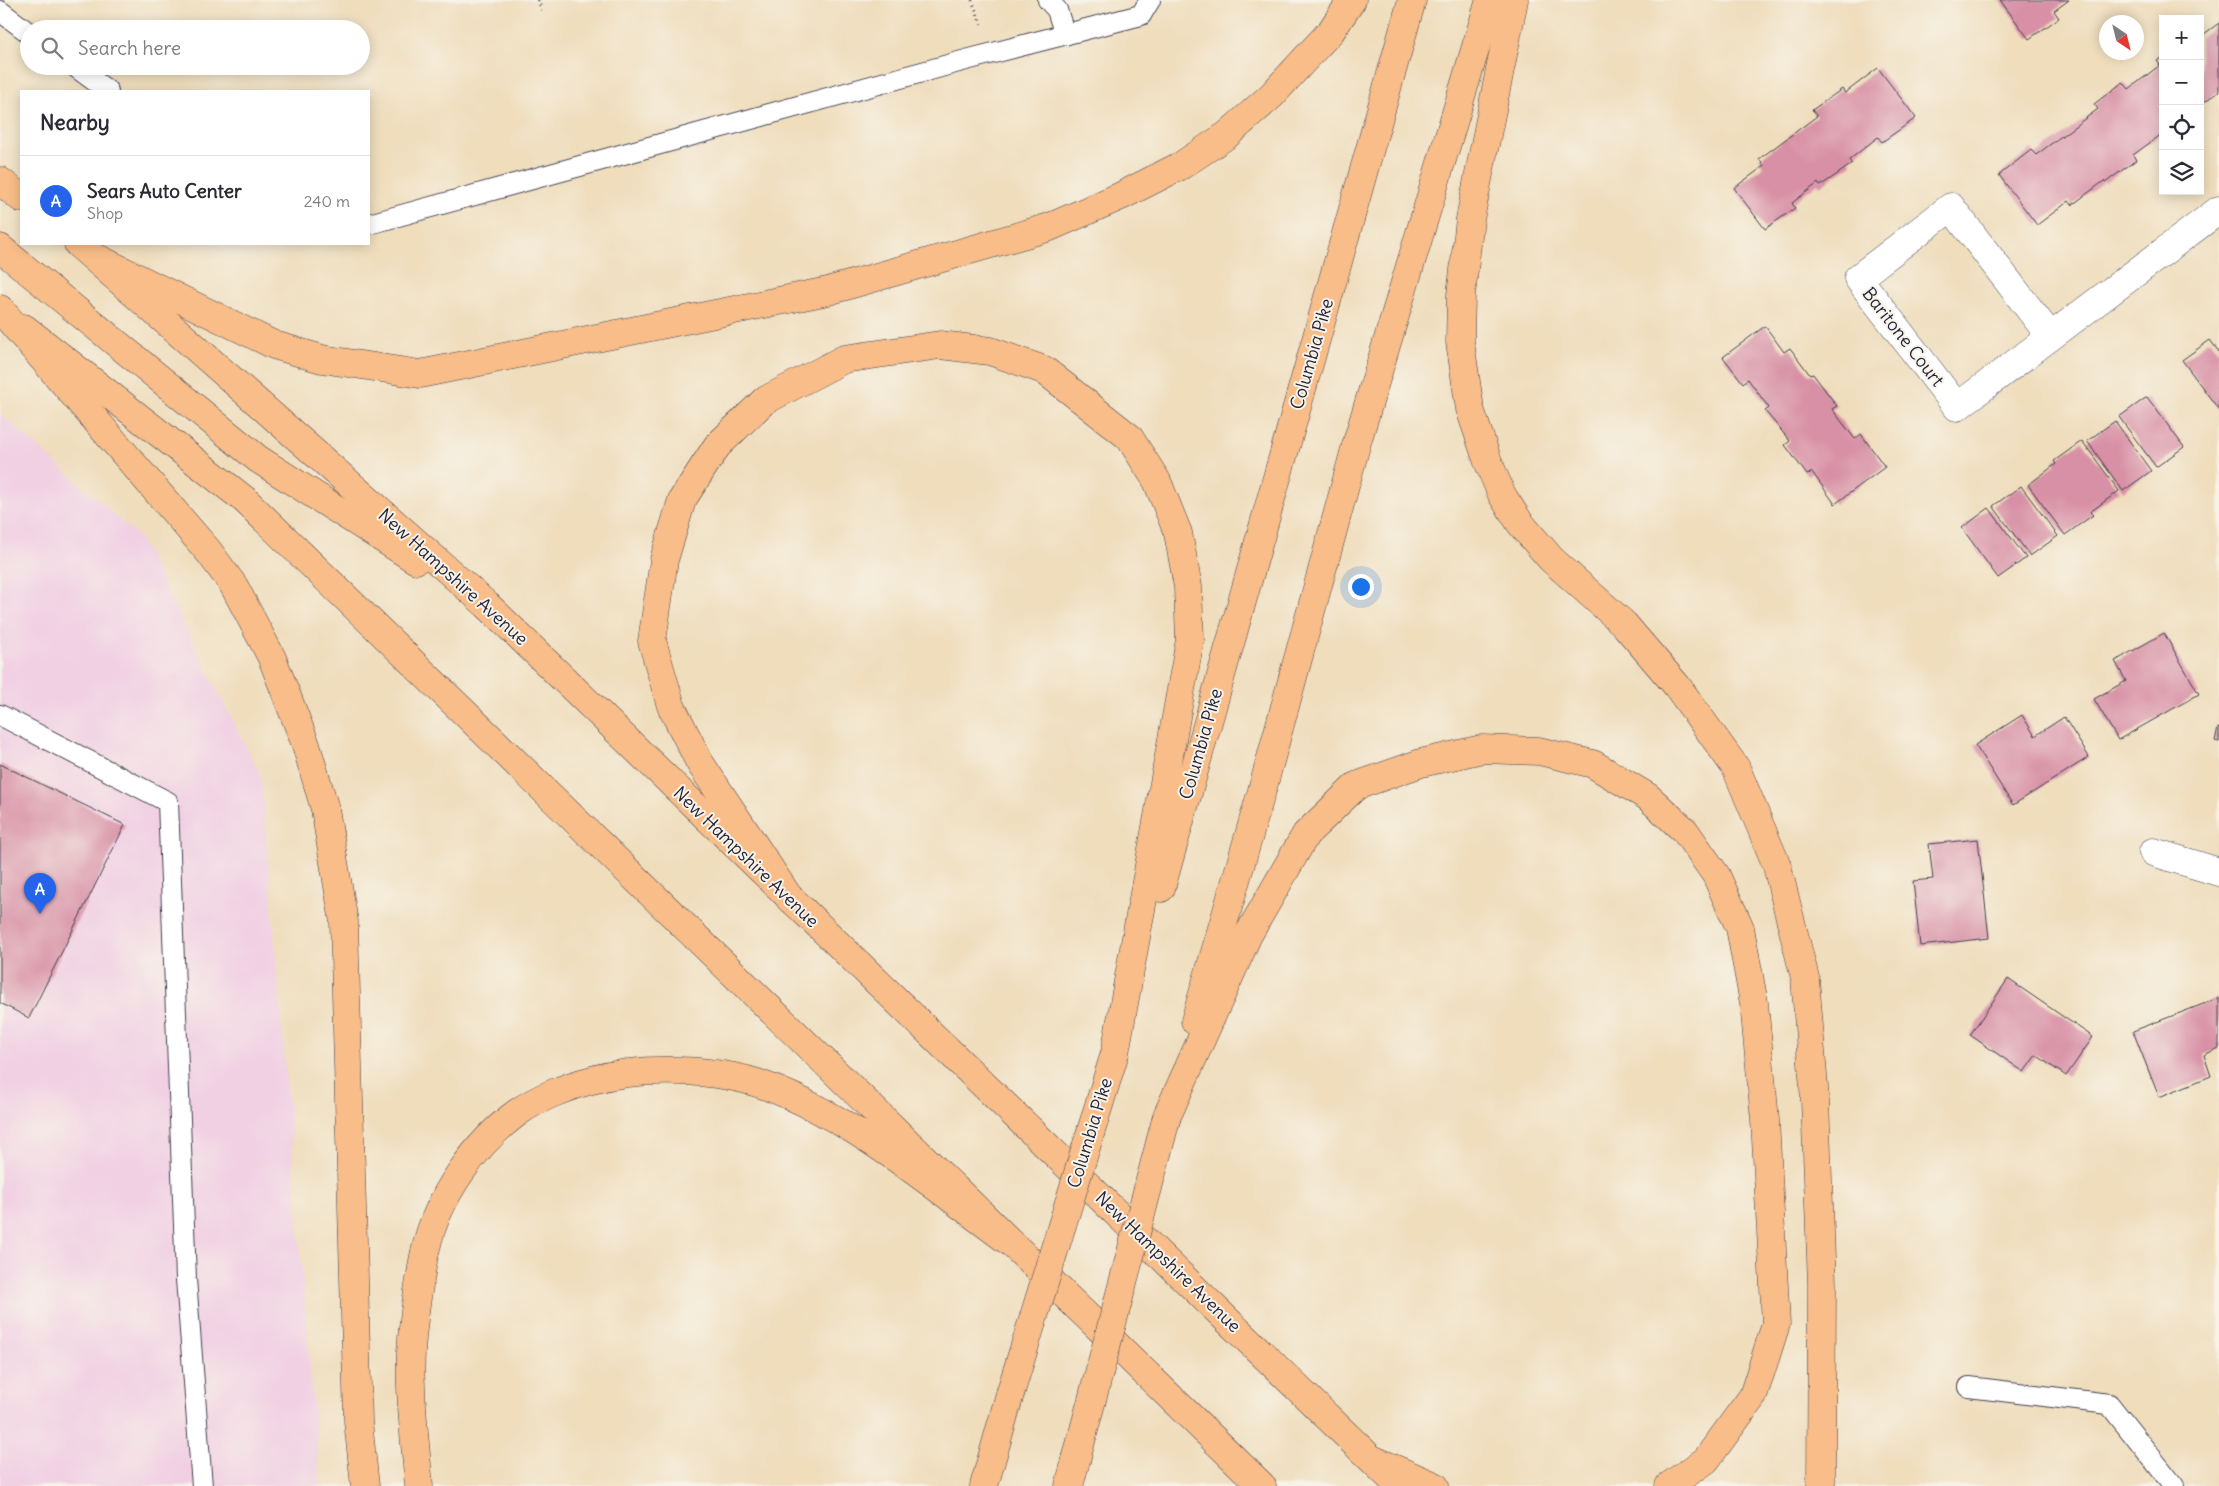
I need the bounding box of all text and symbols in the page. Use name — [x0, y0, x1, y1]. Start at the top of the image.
north arrow — [2099, 15, 2144, 60]
map controls — [2159, 15, 2204, 195]
button: + — [2159, 15, 2204, 60]
search box — [20, 20, 370, 75]
icon: search — [38, 34, 66, 62]
text: Search here — [78, 36, 181, 60]
button: − — [2159, 60, 2204, 105]
button: locate — [2159, 105, 2204, 150]
text: Nearby — [40, 109, 110, 136]
button: layers — [2159, 150, 2204, 195]
text: Sears Auto Center — [87, 179, 242, 203]
text: A — [51, 191, 61, 211]
text: 240 m — [304, 191, 350, 211]
text: Shop — [87, 203, 123, 223]
street label: Baritone Court — [1857, 282, 1949, 391]
street label: Columbia Pike — [1285, 296, 1338, 412]
street label: New Hampshire Avenue — [374, 503, 533, 650]
your location — [1348, 574, 1374, 600]
street label: Columbia Pike — [1174, 686, 1227, 802]
street label: New Hampshire Avenue — [669, 781, 824, 932]
pin: A — [24, 873, 56, 914]
street label: Columbia Pike — [1062, 1075, 1117, 1191]
street label: New Hampshire Avenue — [1091, 1186, 1246, 1337]

